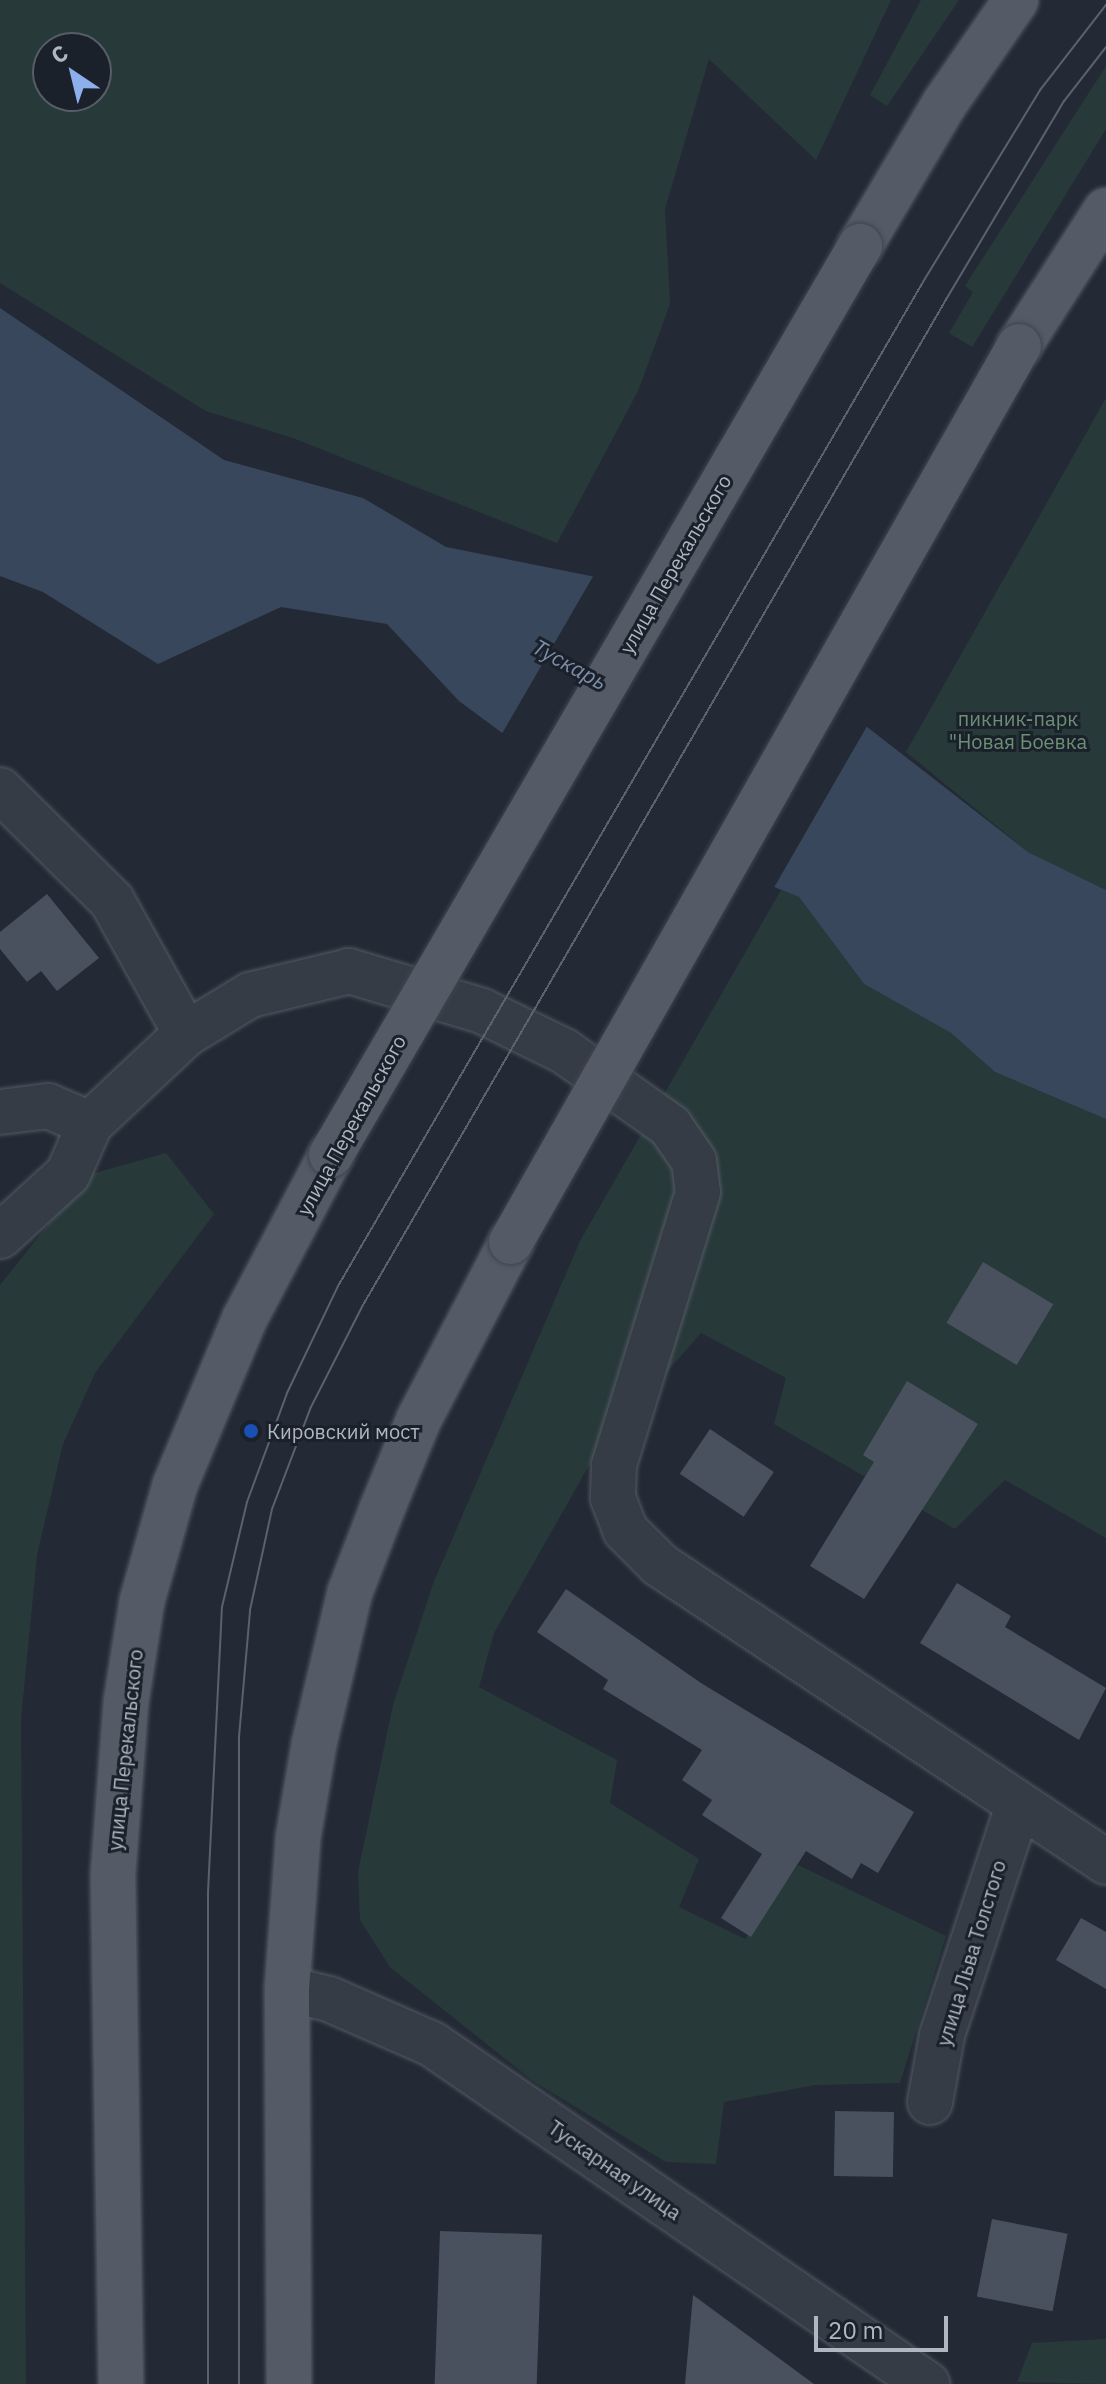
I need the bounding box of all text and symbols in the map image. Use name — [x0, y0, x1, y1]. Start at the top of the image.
north arrow — [32, 32, 112, 112]
text: С — [45, 38, 73, 70]
street label: улица Перекальского — [614, 470, 736, 658]
water label: Тускарь — [529, 633, 611, 695]
park label: пикник-парк "Новая Боевка — [949, 706, 1087, 753]
street label: улица Перекальского — [291, 1031, 411, 1219]
place label: Кировский мост — [267, 1419, 420, 1443]
marker: Кировский мост — [242, 1422, 260, 1440]
street label: улица Перекальского — [102, 1648, 148, 1852]
street label: улица Льва Толстого — [931, 1857, 1011, 2049]
street label: Тускарная улица — [544, 2115, 686, 2225]
scale bar — [818, 2300, 952, 2350]
text: 20 m — [828, 2314, 883, 2346]

